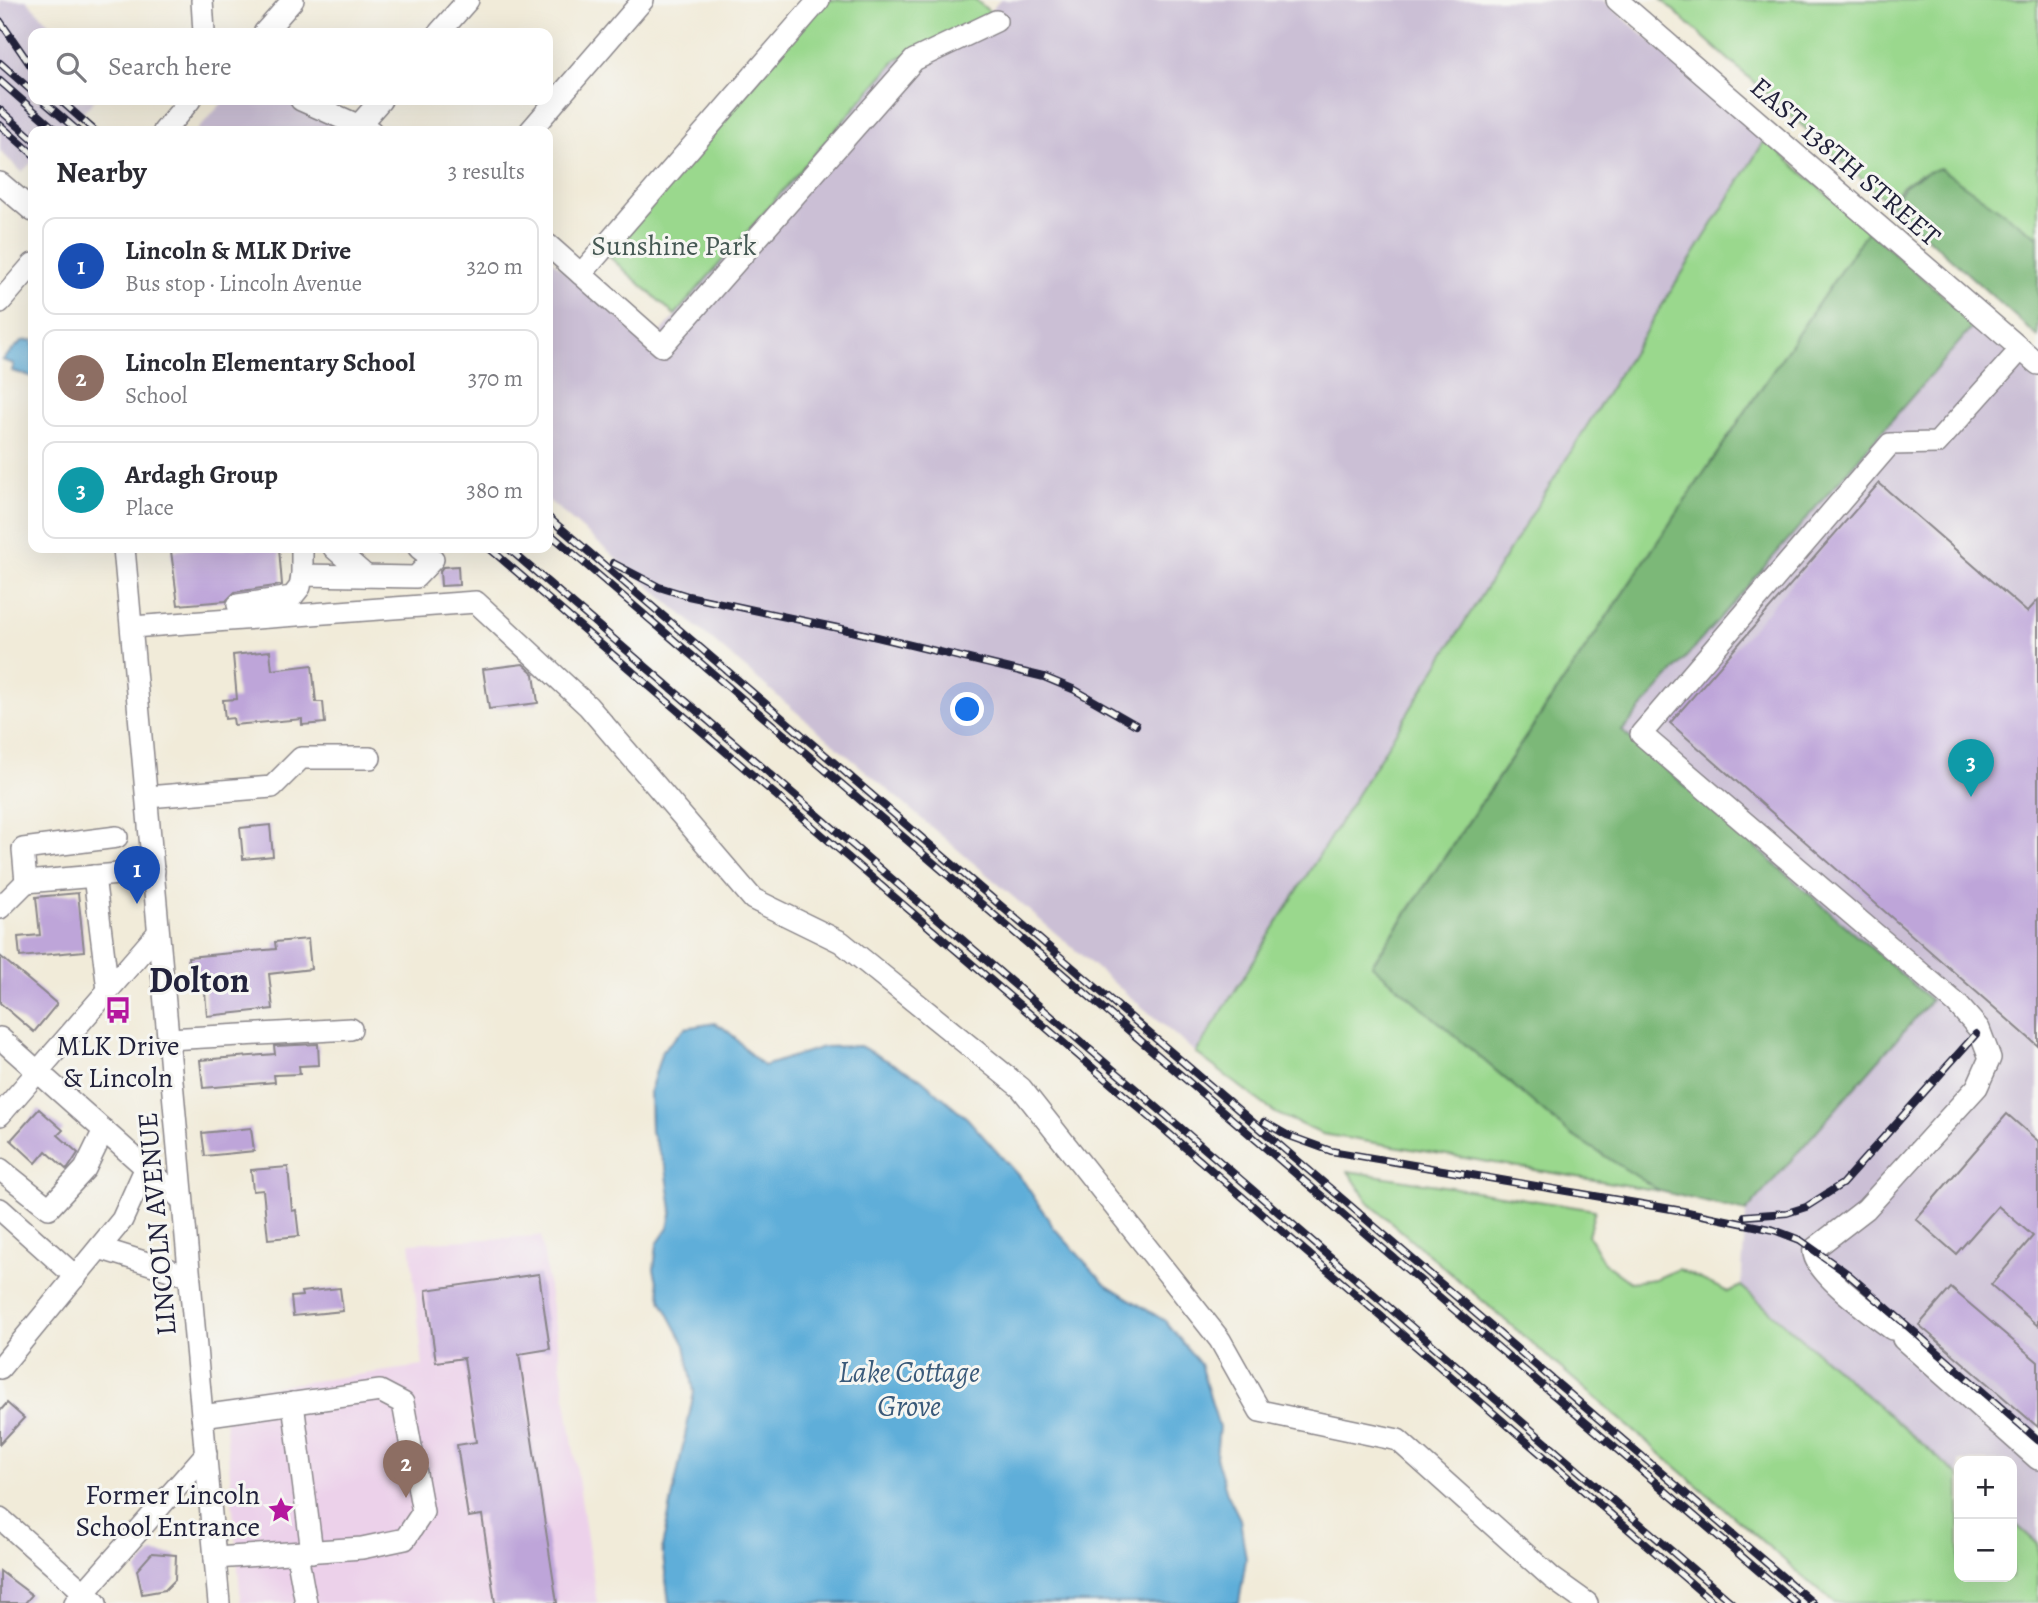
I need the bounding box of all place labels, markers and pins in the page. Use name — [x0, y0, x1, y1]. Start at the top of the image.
pin: 3 — [1948, 739, 1994, 797]
pin: 1 — [114, 846, 160, 904]
bus stop icon: MLK Drive & Lincoln — [103, 995, 133, 1025]
place label: MLK Drive & Lincoln — [56, 1027, 180, 1097]
pin: 2 — [383, 1440, 429, 1498]
place label: Former Lincoln School Entrance — [76, 1476, 260, 1546]
place icon: Former Lincoln School Entrance — [266, 1495, 296, 1525]

